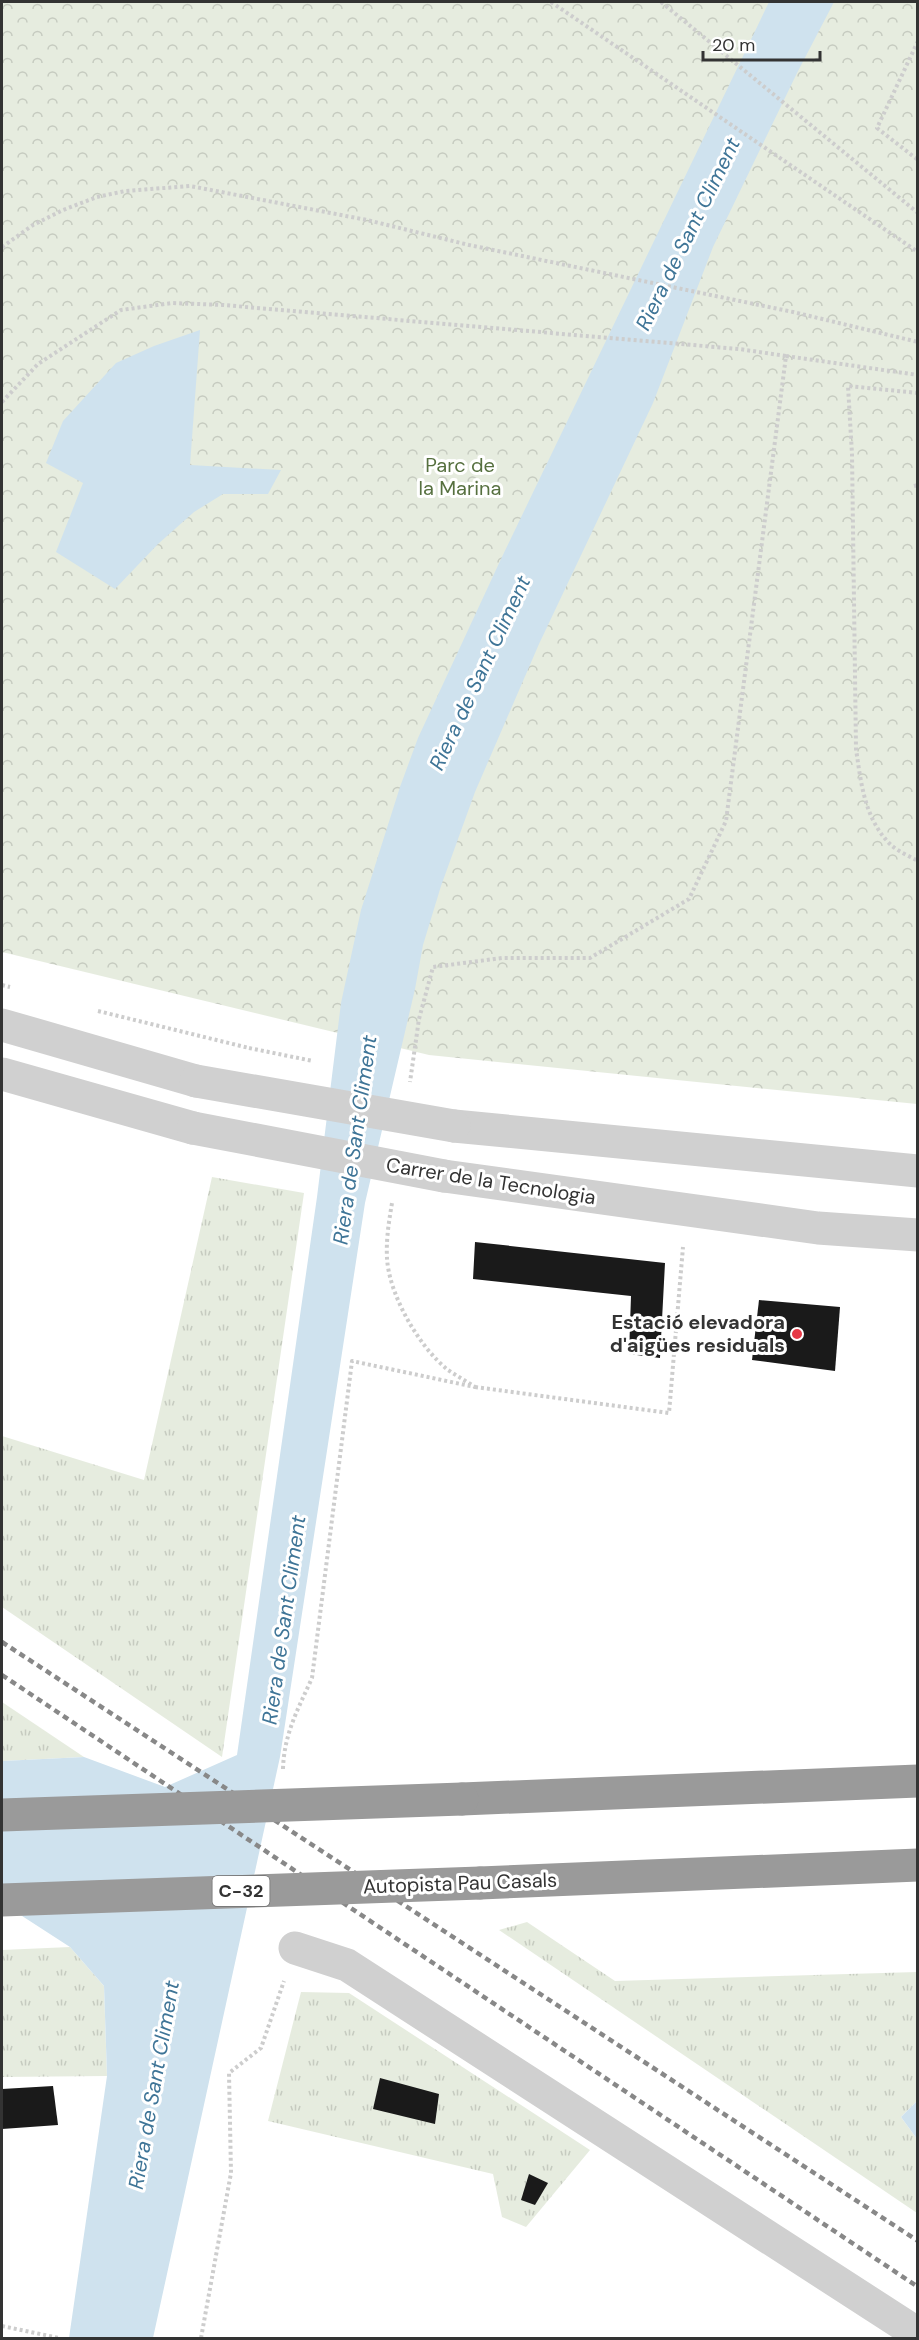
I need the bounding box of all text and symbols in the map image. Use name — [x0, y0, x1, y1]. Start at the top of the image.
scale bar — [703, 24, 820, 62]
text: 20 m — [712, 33, 755, 57]
water label: Riera de Sant Climent — [629, 132, 747, 335]
park label: Parc de la Marina — [419, 452, 501, 501]
water label: Riera de Sant Climent — [423, 571, 538, 775]
water label: Riera de Sant Climent — [326, 1033, 384, 1247]
street label: Carrer de la Tecnologia — [384, 1152, 598, 1210]
place label: Estació elevadora d'aigües residuals — [610, 1309, 785, 1358]
marker: Estació elevadora d'aigües residuals — [790, 1327, 804, 1341]
water label: Riera de Sant Climent — [255, 1513, 313, 1727]
street label: Autopista Pau Casals — [362, 1867, 558, 1899]
road number: C-32 — [212, 1876, 270, 1906]
water label: Riera de Sant Climent — [122, 1978, 186, 2191]

